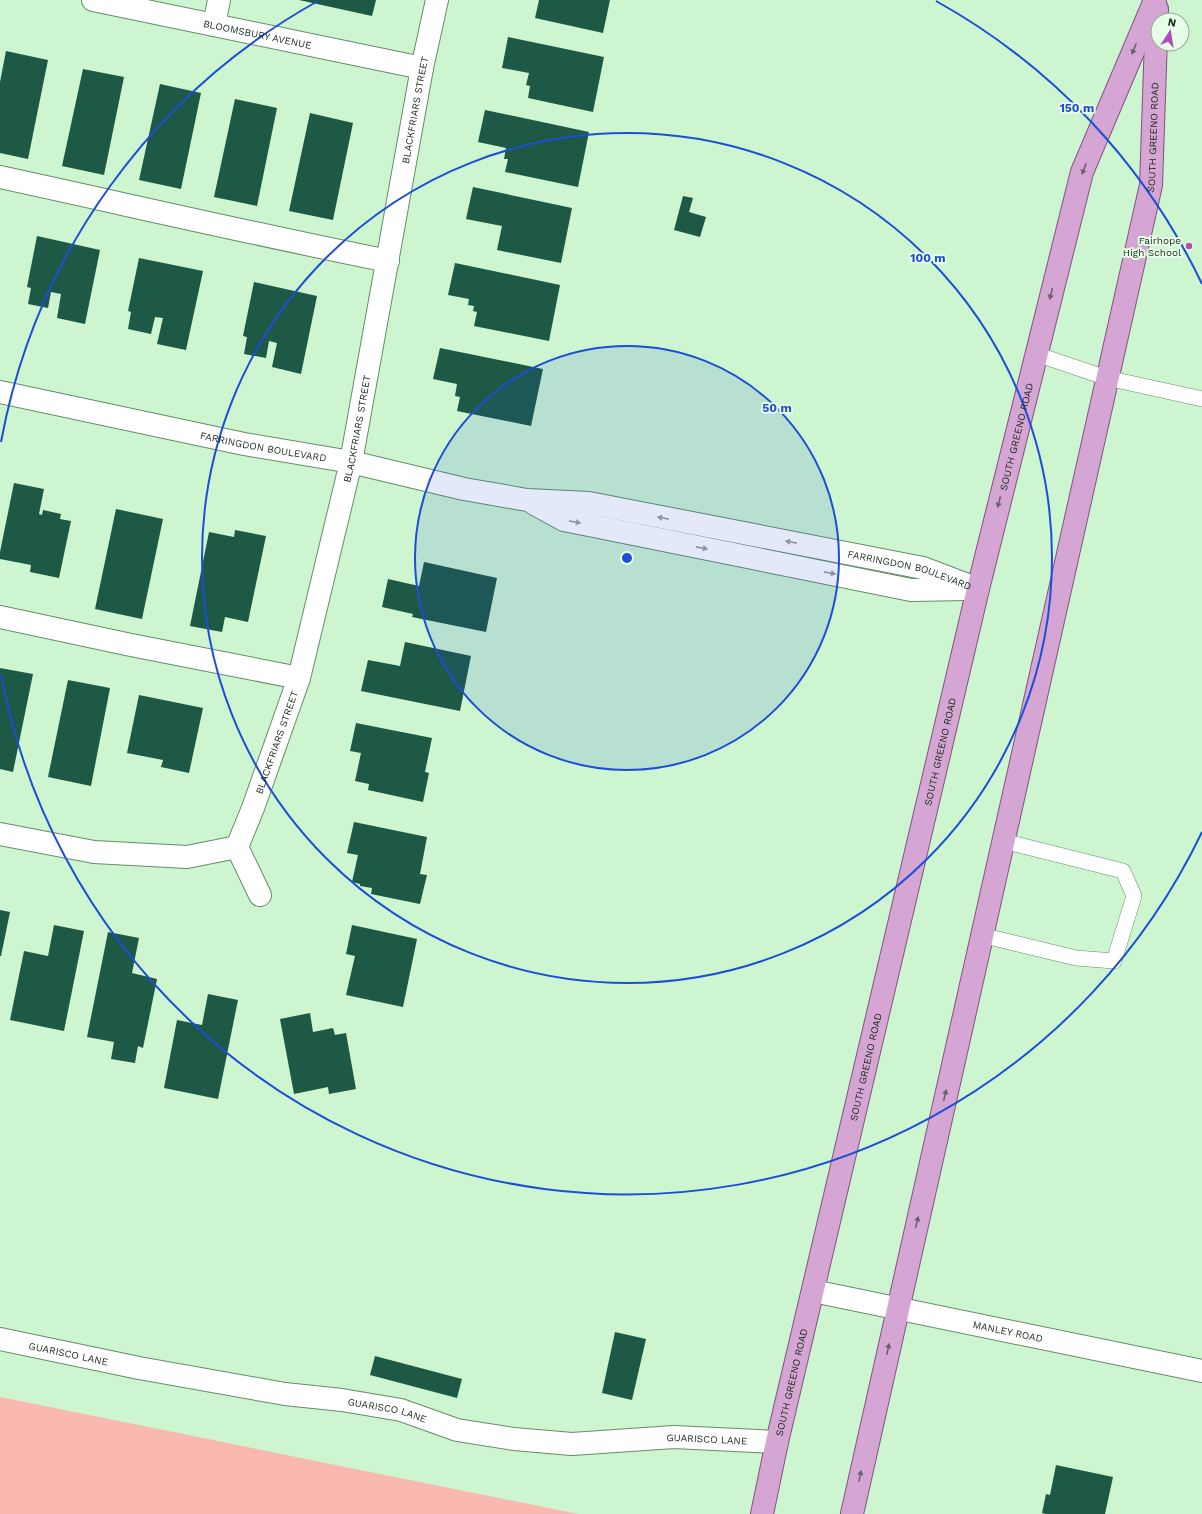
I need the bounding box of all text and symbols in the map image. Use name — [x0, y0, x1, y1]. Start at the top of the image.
north arrow — [1150, 12, 1190, 52]
text: N — [1167, 16, 1177, 30]
street label: BLOOMSBURY AVENUE — [202, 18, 313, 51]
one-way arrow — [1131, 43, 1137, 55]
street label: BLACKFRIARS STREET — [400, 55, 430, 165]
street label: SOUTH GREENO ROAD — [1144, 82, 1161, 194]
text: 150 m — [1060, 101, 1094, 115]
one-way arrow — [1080, 163, 1086, 175]
place label: Fairhope High School — [1123, 235, 1181, 258]
marker: Fairhope High School — [1184, 241, 1194, 251]
text: 100 m — [910, 251, 946, 265]
one-way arrow — [1048, 289, 1054, 301]
street label: BLACKFRIARS STREET — [341, 374, 373, 483]
street label: SOUTH GREENO ROAD — [998, 382, 1035, 492]
text: 50 m — [762, 401, 792, 415]
street label: FARRINGDON BOULEVARD — [199, 430, 327, 464]
one-way arrow — [996, 496, 1002, 508]
one-way arrow — [657, 514, 670, 520]
one-way arrow — [569, 519, 581, 525]
one-way arrow — [785, 539, 797, 545]
one-way arrow — [696, 545, 708, 551]
street label: FARRINGDON BOULEVARD — [847, 548, 973, 592]
centre of rings — [620, 551, 634, 565]
one-way arrow — [824, 571, 836, 577]
street label: BLACKFRIARS STREET — [253, 689, 300, 795]
street label: SOUTH GREENO ROAD — [922, 697, 958, 807]
street label: SOUTH GREENO ROAD — [848, 1012, 884, 1122]
one-way arrow — [943, 1089, 949, 1101]
one-way arrow — [914, 1216, 920, 1228]
street label: MANLEY ROAD — [972, 1319, 1044, 1344]
street label: SOUTH GREENO ROAD — [774, 1327, 810, 1437]
street label: GUARISCO LANE — [28, 1340, 109, 1367]
one-way arrow — [886, 1343, 892, 1355]
street label: GUARISCO LANE — [347, 1396, 428, 1425]
street label: GUARISCO LANE — [666, 1432, 748, 1447]
one-way arrow — [858, 1470, 864, 1482]

